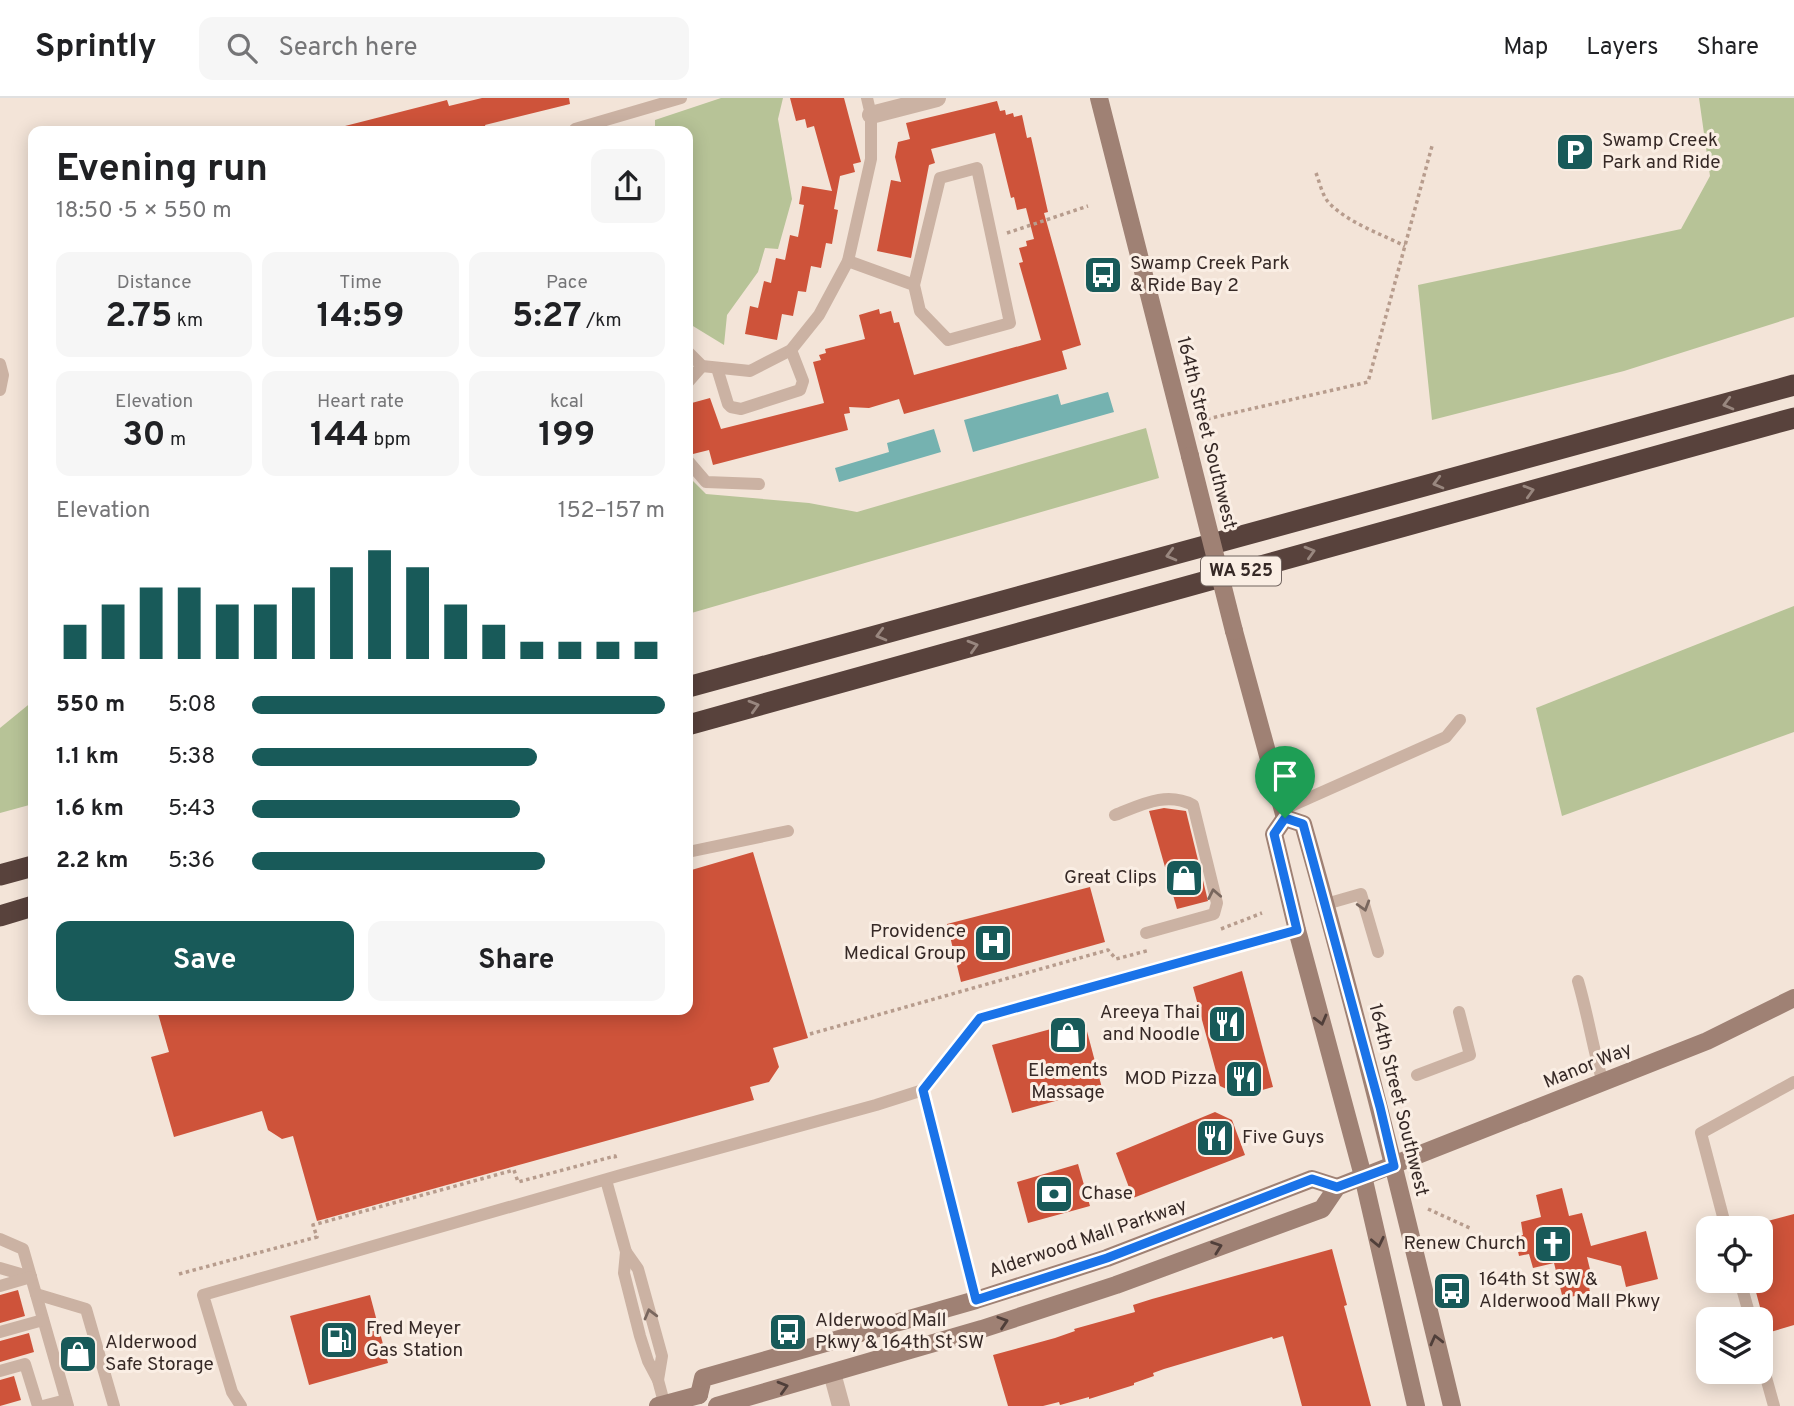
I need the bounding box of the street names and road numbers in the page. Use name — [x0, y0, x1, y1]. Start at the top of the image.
street label: 164th Street Southwest — [1170, 334, 1242, 532]
road number: WA 525 — [1201, 556, 1281, 586]
street label: 164th Street Southwest — [1362, 1001, 1434, 1199]
street label: Manor Way — [1540, 1037, 1636, 1095]
street label: Alderwood Mall Parkway — [986, 1194, 1190, 1284]

